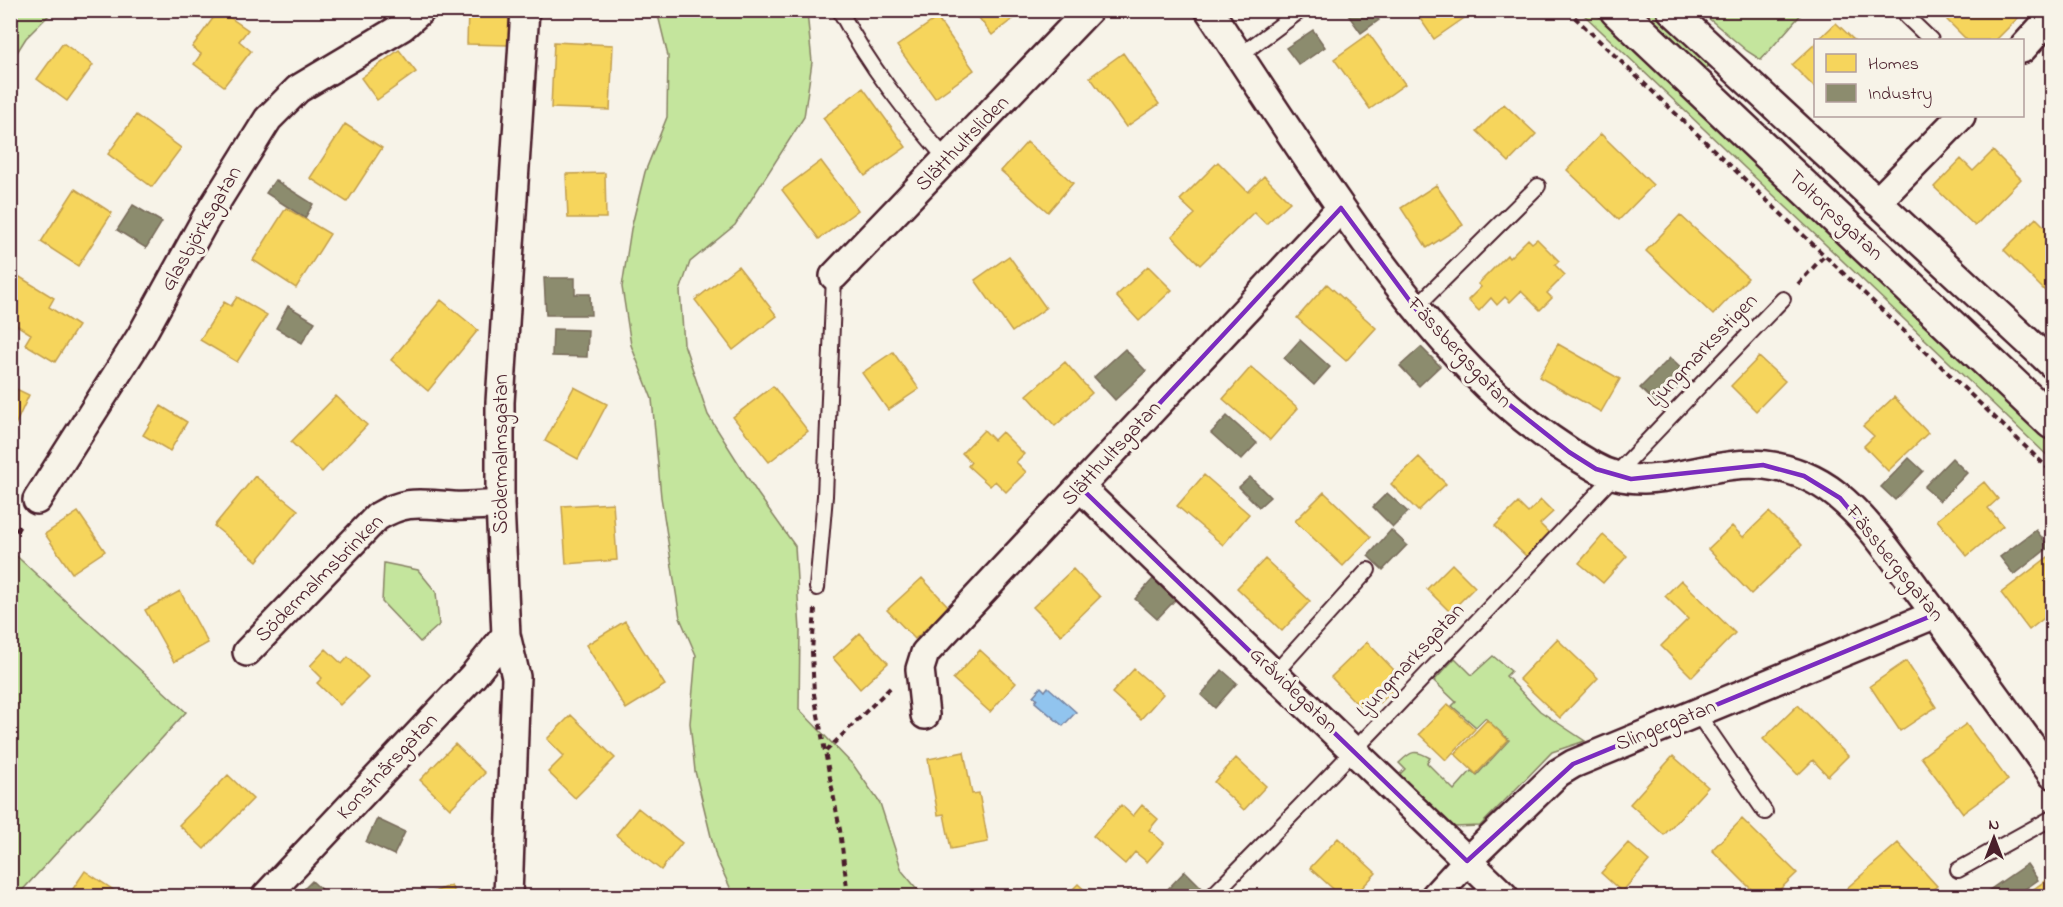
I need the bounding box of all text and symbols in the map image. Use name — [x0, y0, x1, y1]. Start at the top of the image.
legend — [1814, 39, 2024, 117]
text: Homes — [1868, 52, 1919, 78]
text: Industry — [1868, 82, 1932, 108]
street label: Slätthultsliden — [909, 89, 1017, 199]
street label: Glasbjörksgatan — [154, 161, 252, 298]
street label: Toltorpsgatan — [1779, 164, 1890, 270]
street label: Ljungmarksstigen — [1641, 287, 1767, 416]
street label: Fässbergsgatan — [1397, 290, 1518, 417]
street label: Södermalmsgatan — [487, 374, 519, 534]
street label: Slätthultsgatan — [1055, 395, 1170, 515]
street label: Fässbergsgatan — [1835, 498, 1950, 630]
street label: Södermalmsbrinken — [249, 508, 391, 650]
street label: Ljungmarksgatan — [1350, 597, 1474, 726]
street label: Gråvidegatan — [1240, 641, 1344, 743]
street label: Slingergatan — [1611, 692, 1722, 762]
street label: Konstnärsgatan — [330, 707, 447, 829]
north arrow — [1964, 808, 2024, 868]
text: N — [1989, 813, 2000, 837]

